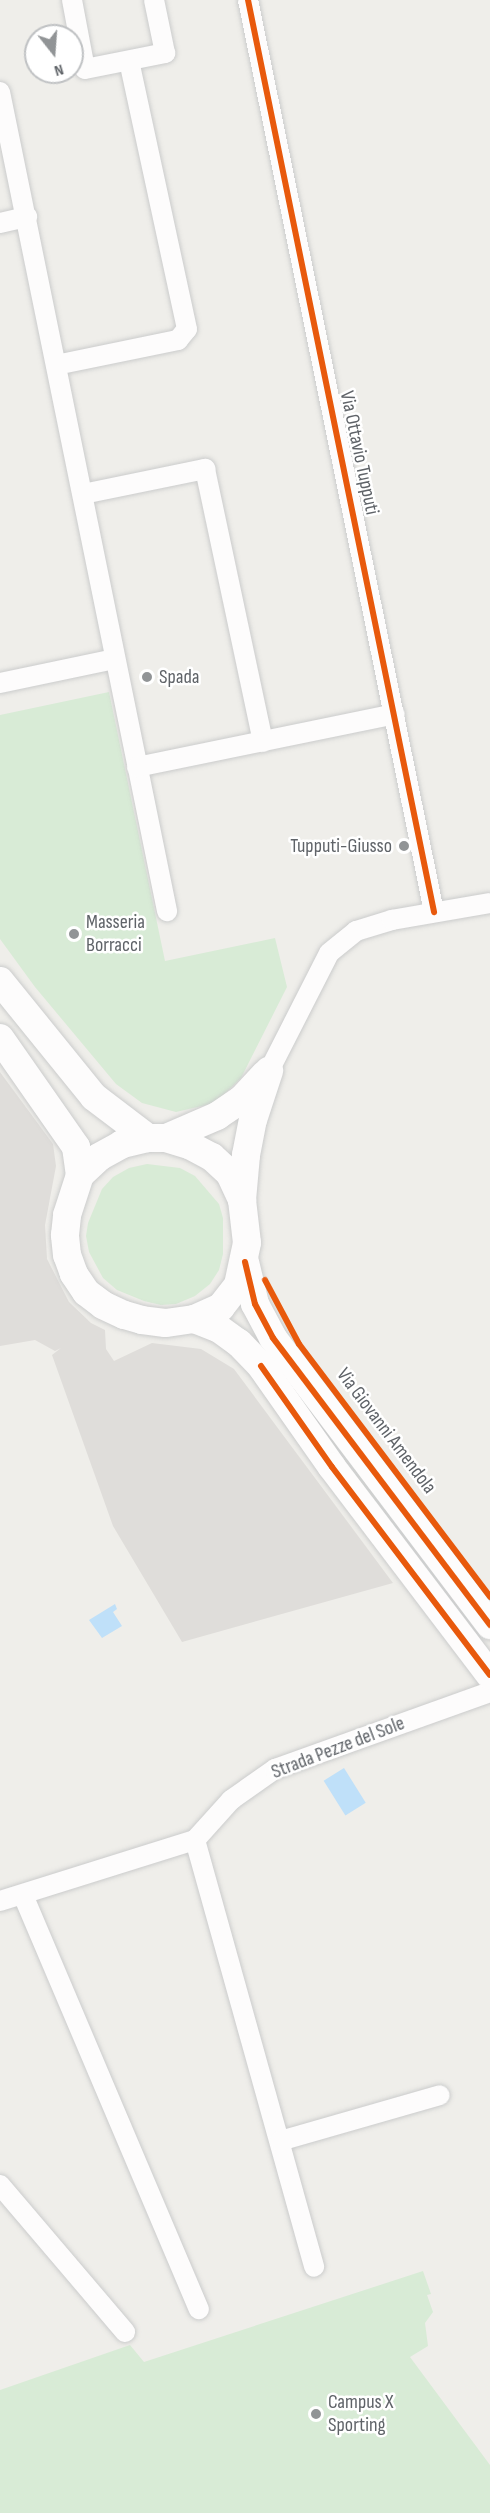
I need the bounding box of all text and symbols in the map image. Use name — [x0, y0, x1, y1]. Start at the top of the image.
north arrow — [24, 24, 84, 84]
text: N — [52, 59, 66, 80]
street label: Via Ottavio Tupputi — [334, 389, 384, 517]
place label: Spada — [159, 665, 200, 689]
marker: Spada — [140, 670, 154, 684]
place label: Tupputi-Giusso — [290, 834, 392, 858]
marker: Tupputi-Giusso — [397, 839, 411, 853]
place label: Masseria Borracci — [86, 910, 145, 957]
marker: Masseria Borracci — [67, 927, 81, 941]
street label: Via Giovanni Amendola — [331, 1363, 441, 1499]
street label: Strada Pezze del Sole — [268, 1712, 408, 1784]
place label: Campus X Sporting — [328, 2390, 393, 2437]
marker: Campus X Sporting — [309, 2407, 323, 2421]

